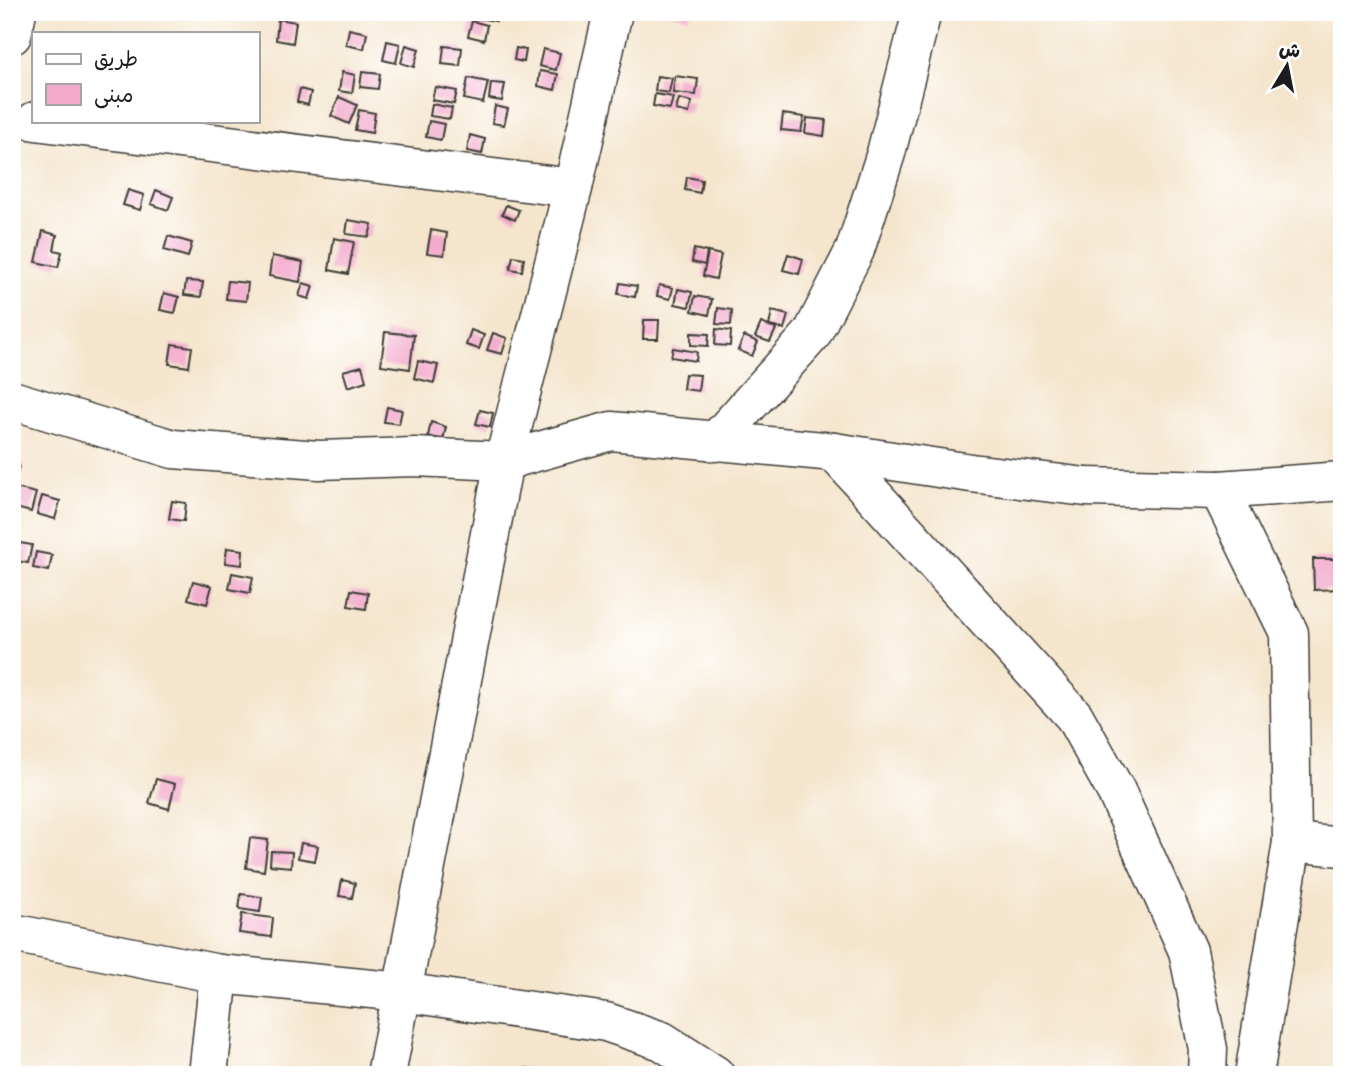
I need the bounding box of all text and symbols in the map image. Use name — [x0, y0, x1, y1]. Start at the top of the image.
legend — [32, 32, 259, 122]
north arrow — [1252, 32, 1322, 102]
text: ش — [1277, 37, 1302, 65]
text: طريق — [94, 46, 138, 74]
text: مبنى — [94, 82, 133, 110]

